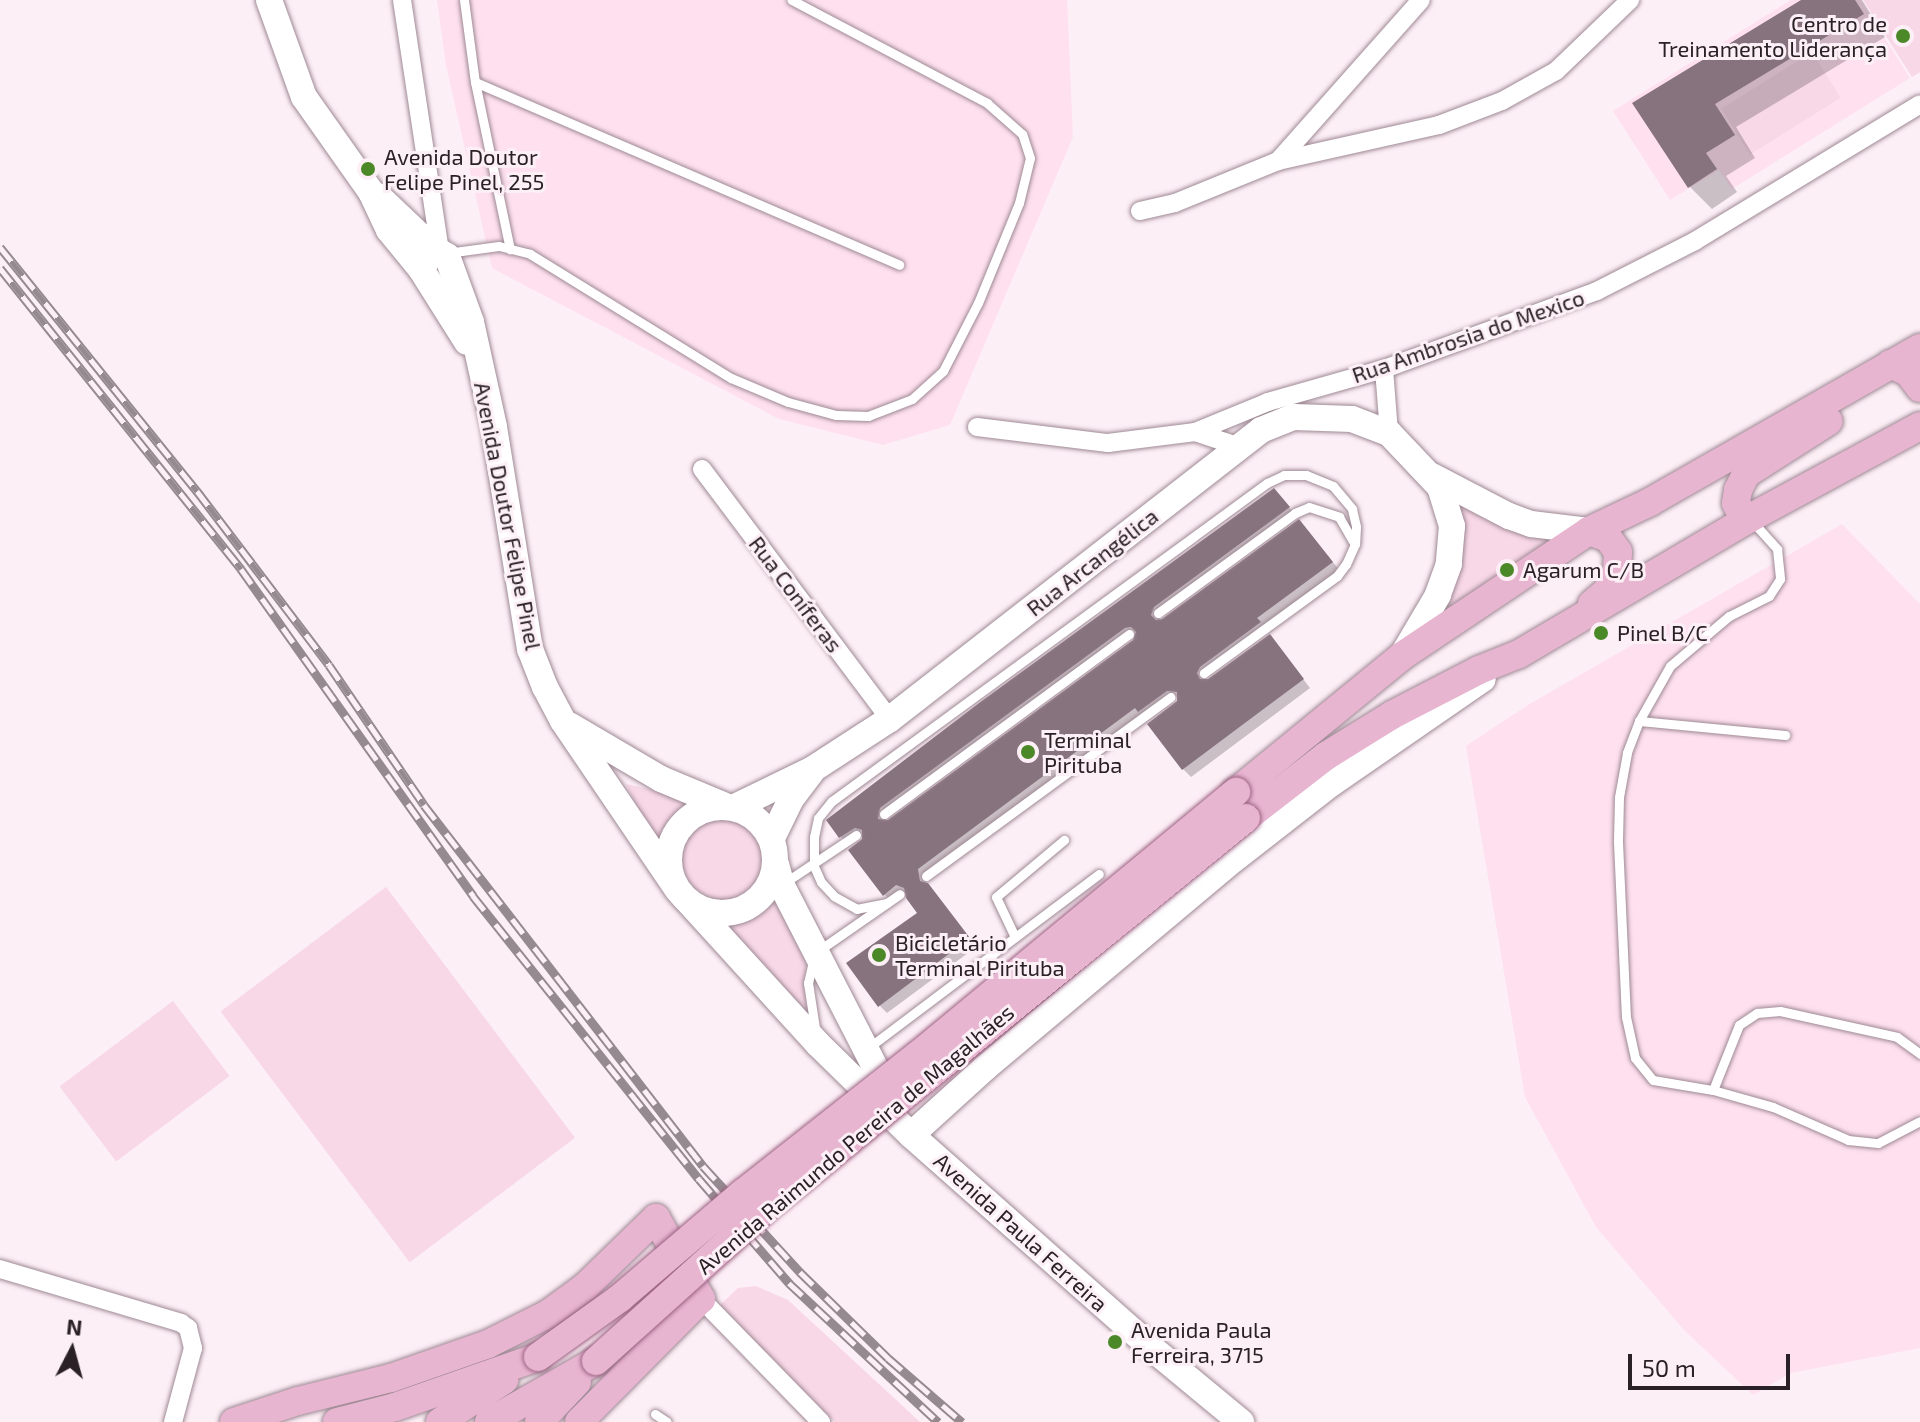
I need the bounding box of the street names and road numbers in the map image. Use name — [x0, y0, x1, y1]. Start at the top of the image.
street label: Rua Ambrosia do Mexico — [1348, 284, 1588, 388]
street label: Avenida Doutor Felipe Pinel — [469, 379, 547, 653]
street label: Rua Arcangélica — [1021, 502, 1163, 622]
street label: Rua Coníferas — [744, 531, 848, 657]
street label: Avenida Raimundo Pereira de Magalhães — [691, 998, 1019, 1280]
street label: Avenida Paula Ferreira — [929, 1147, 1113, 1317]

